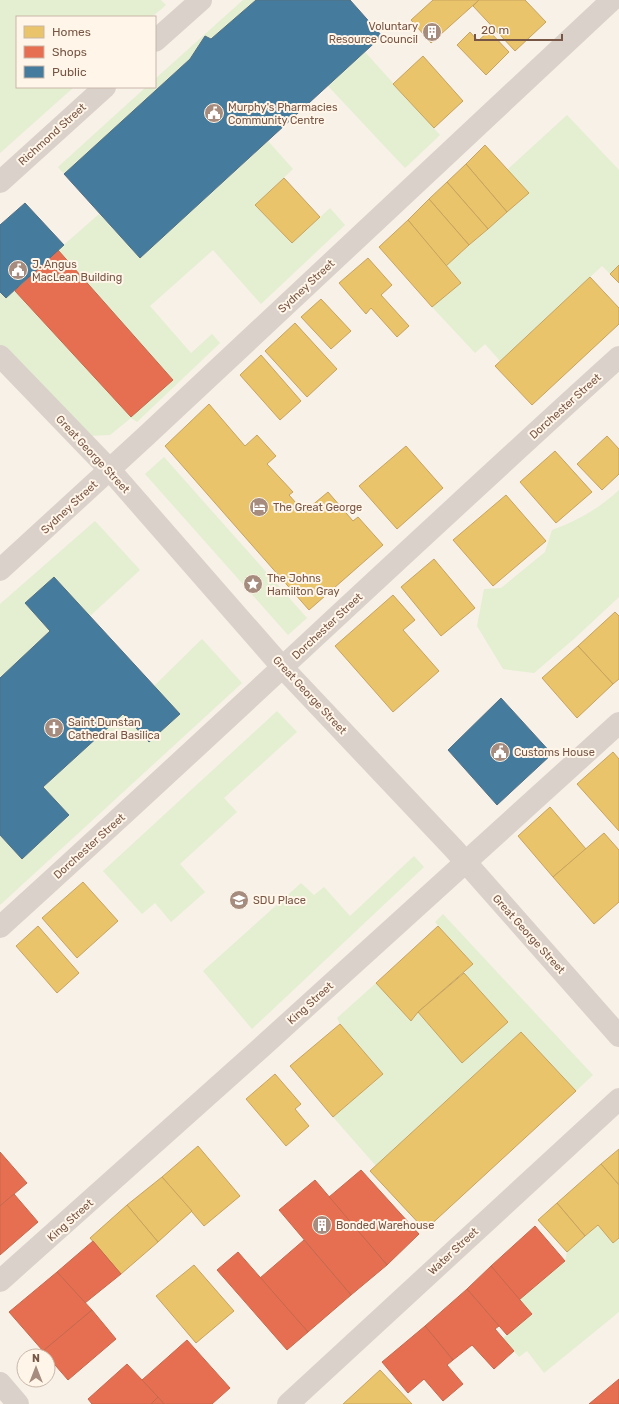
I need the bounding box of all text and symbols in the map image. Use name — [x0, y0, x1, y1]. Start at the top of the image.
legend — [16, 16, 156, 88]
scale bar — [475, 16, 562, 42]
place label: Voluntary Resource Council — [329, 20, 418, 46]
building icon: Voluntary Resource Council — [421, 21, 443, 43]
text: 20 m — [481, 23, 509, 37]
text: Homes — [52, 25, 91, 39]
text: Shops — [52, 45, 87, 59]
text: Public — [52, 65, 87, 79]
street label: Richmond Street — [16, 100, 89, 168]
place label: Murphy's Pharmacies Community Centre — [228, 101, 338, 127]
public building icon: Murphy's Pharmacies Community Centre — [203, 102, 225, 124]
street label: Sydney Street — [276, 257, 338, 316]
place label: J. Angus MacLean Building — [32, 258, 122, 284]
public building icon: J. Angus MacLean Building — [7, 259, 29, 281]
street label: Dorchester Street — [527, 371, 604, 442]
street label: Great George Street — [53, 413, 133, 497]
street label: Sydney Street — [39, 478, 101, 537]
hotel icon: The Great George — [248, 496, 270, 518]
place label: The Great George — [273, 501, 362, 514]
place label: The Johns Hamilton Gray — [267, 572, 340, 598]
place icon: The Johns Hamilton Gray — [242, 573, 264, 595]
street label: Dorchester Street — [289, 590, 366, 662]
street label: Great George Street — [270, 654, 350, 738]
place label: Saint Dunstan Cathedral Basilica — [68, 716, 160, 742]
church icon: Saint Dunstan Cathedral Basilica — [43, 717, 65, 739]
public building icon: Customs House — [489, 741, 511, 763]
place label: Customs House — [514, 746, 595, 759]
street label: Dorchester Street — [51, 811, 128, 882]
school or university icon: SDU Place — [228, 889, 250, 911]
street label: Great George Street — [490, 892, 568, 977]
place label: SDU Place — [253, 894, 306, 907]
street label: King Street — [285, 979, 336, 1027]
street label: King Street — [45, 1196, 96, 1244]
building icon: Bonded Warehouse — [311, 1214, 333, 1236]
place label: Bonded Warehouse — [336, 1219, 434, 1232]
street label: Water Street — [426, 1224, 481, 1278]
north arrow — [16, 1348, 56, 1388]
text: N — [32, 1352, 40, 1365]

